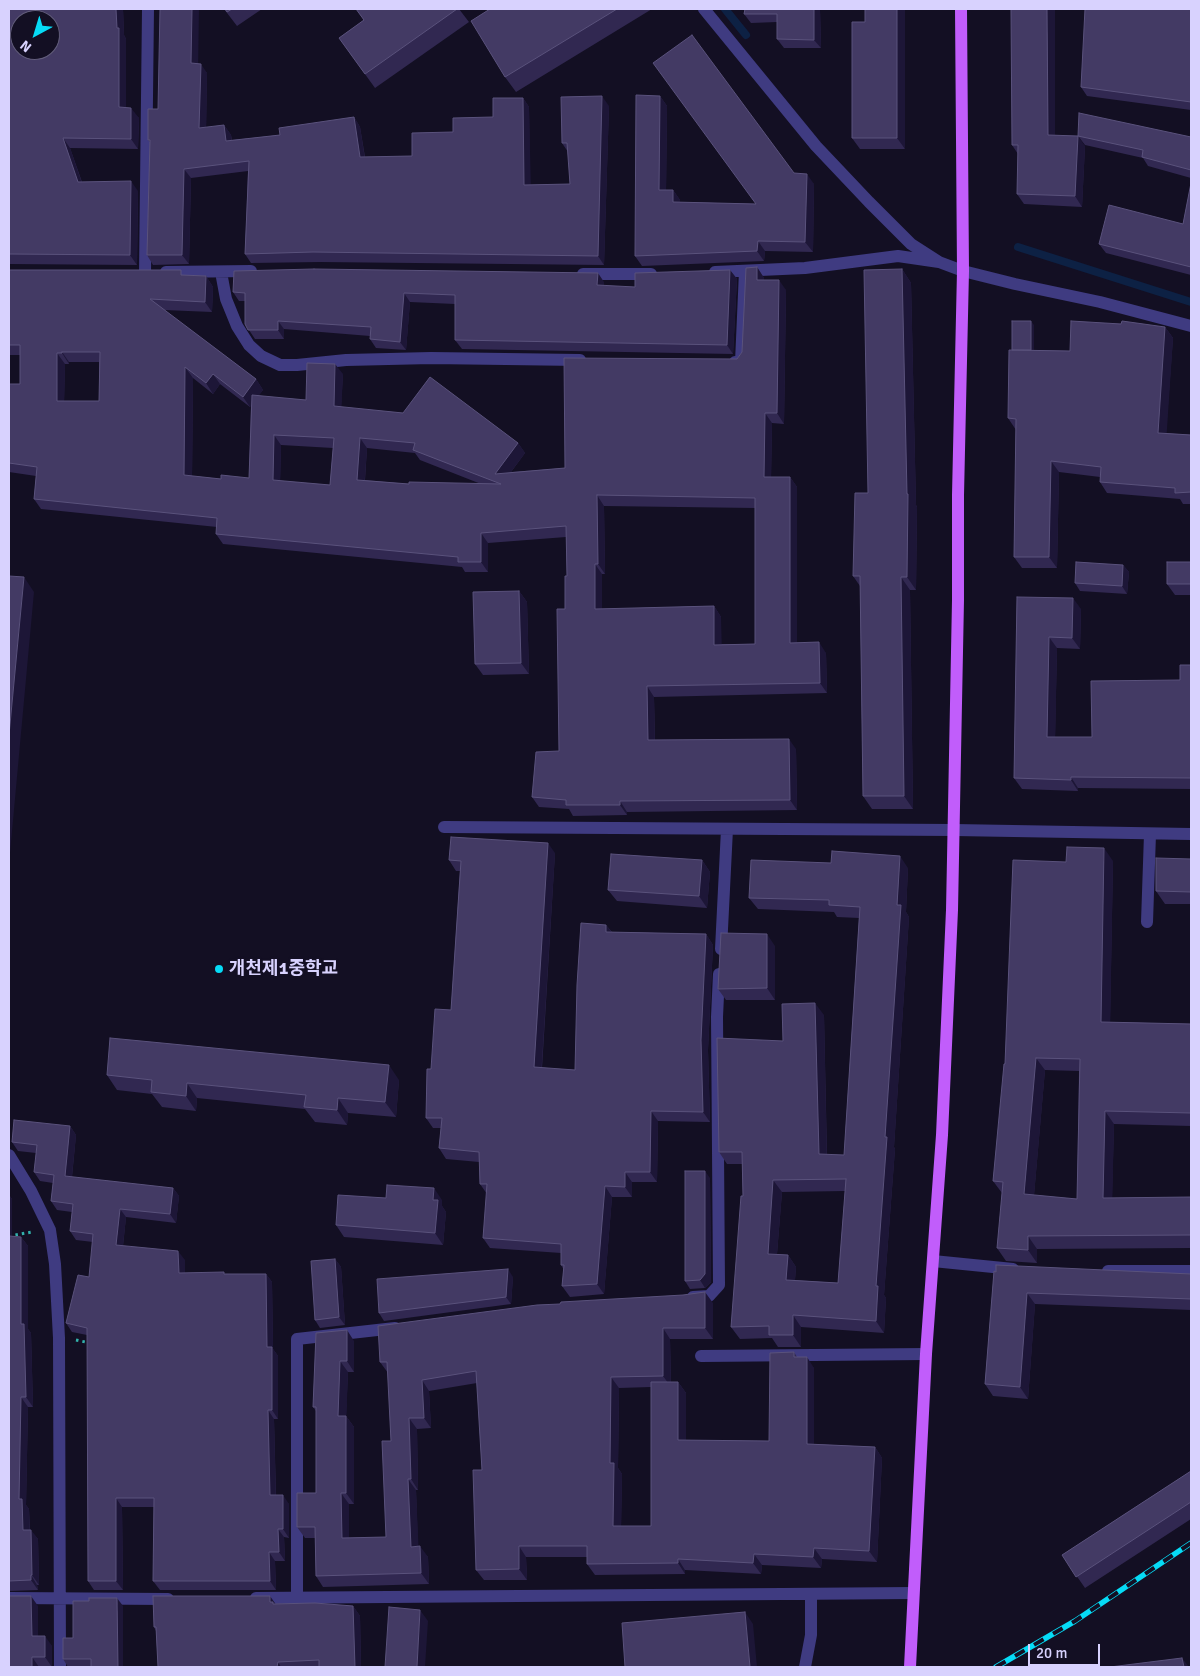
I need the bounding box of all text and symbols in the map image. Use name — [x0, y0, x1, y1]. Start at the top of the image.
north arrow — [10, 10, 60, 60]
text: N — [17, 37, 35, 56]
place label: 개천제1중학교 — [229, 958, 338, 980]
marker: 개천제1중학교 — [213, 963, 225, 975]
scale bar — [1030, 1634, 1102, 1666]
text: 20 m — [1036, 1644, 1067, 1662]

